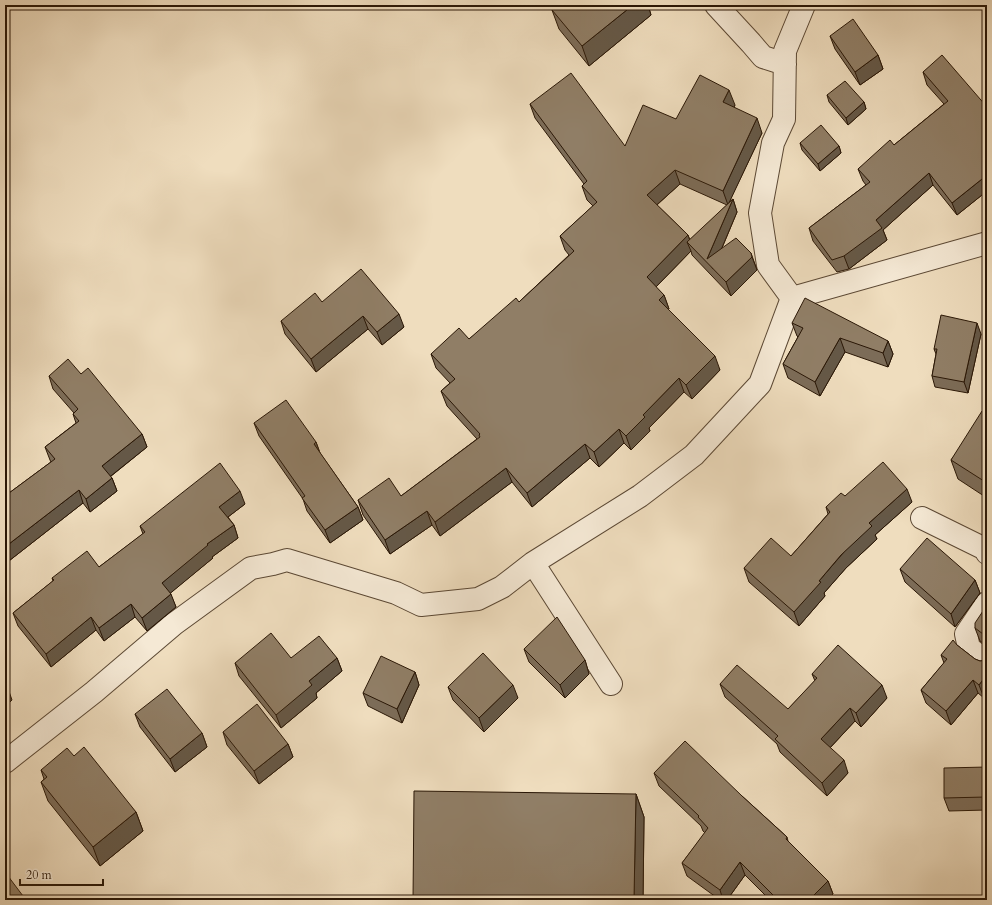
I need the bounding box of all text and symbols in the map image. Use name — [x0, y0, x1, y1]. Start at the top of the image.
scale bar — [20, 861, 103, 887]
text: 20 m — [26, 867, 53, 883]

